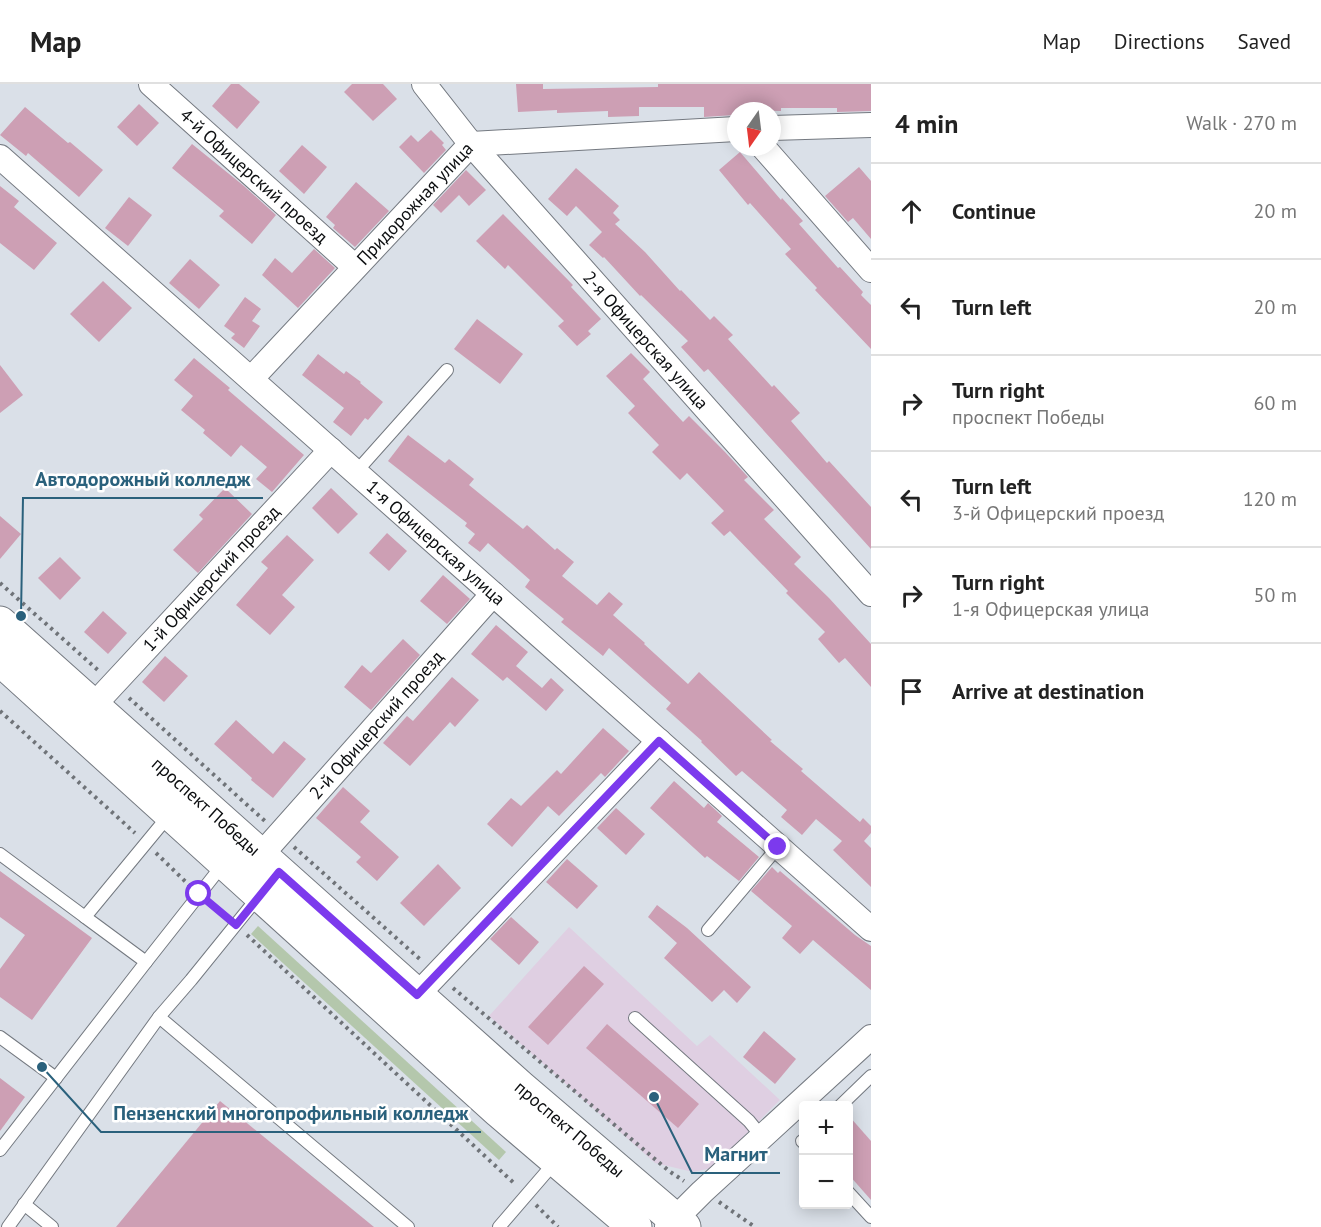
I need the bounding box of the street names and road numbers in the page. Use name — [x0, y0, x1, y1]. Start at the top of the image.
street label: 4-й Офицерский проезд — [175, 103, 333, 248]
street label: Придорожная улица — [352, 137, 478, 270]
street label: 2-я Офицерская улица — [578, 266, 714, 414]
street label: 1-я Офицерская улица — [362, 475, 510, 610]
street label: 1-й Офицерский проезд — [138, 500, 285, 656]
street label: 2-й Офицерский проезд — [304, 645, 449, 804]
street label: проспект Победы — [147, 752, 265, 861]
street label: проспект Победы — [510, 1075, 630, 1182]

